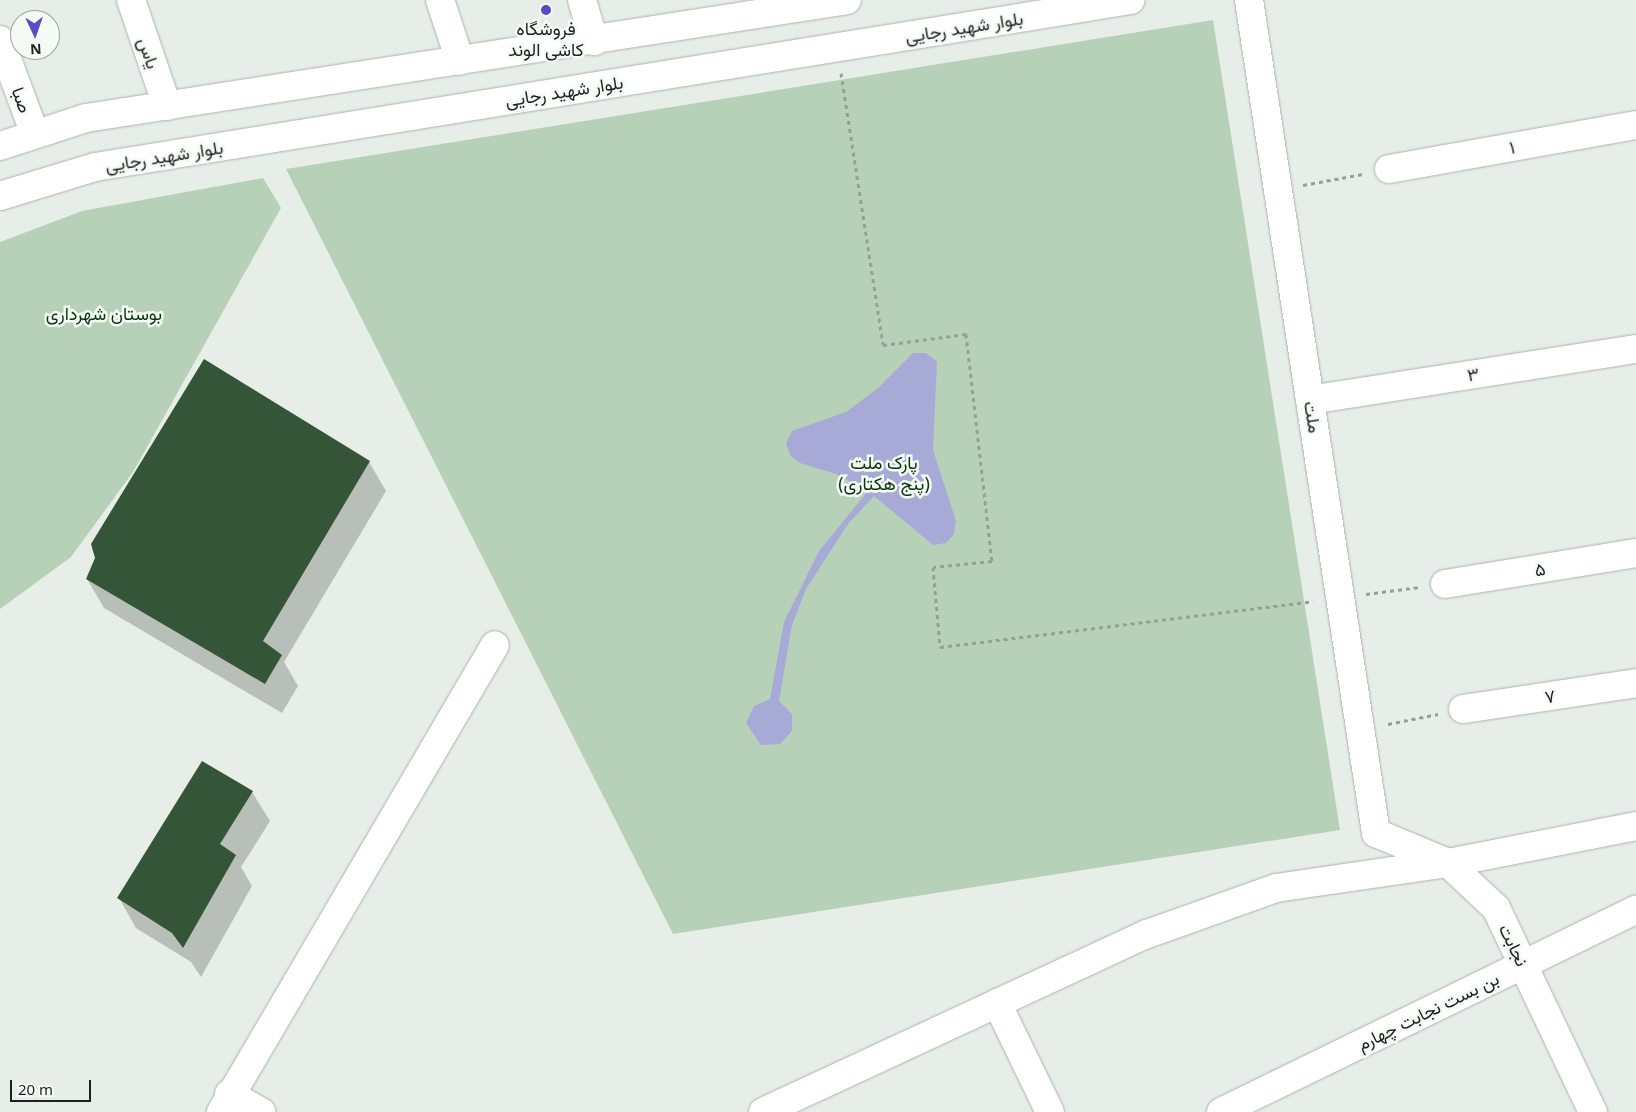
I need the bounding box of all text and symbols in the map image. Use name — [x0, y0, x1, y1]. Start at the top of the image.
marker: فروشگاه کاشی الوند — [540, 4, 552, 16]
street label: بلوار شهید رجایی — [903, 7, 1025, 47]
north arrow — [10, 10, 60, 60]
place label: فروشگاه کاشی الوند — [508, 18, 584, 60]
street label: یاس — [134, 35, 164, 71]
text: N — [30, 40, 42, 59]
street label: بلوار شهید رجایی — [503, 71, 625, 111]
street label: صبا — [7, 84, 37, 116]
street label: بلوار شهید رجایی — [103, 136, 225, 176]
street label: ۱ — [1508, 136, 1516, 158]
park label: بوستان شهرداری — [46, 302, 162, 324]
street label: ۳ — [1465, 362, 1481, 386]
street label: ملت — [1300, 399, 1326, 435]
park label: پارک ملت (پنج هکتاری) — [838, 452, 930, 494]
street label: ۵ — [1533, 558, 1547, 580]
street label: ۷ — [1543, 685, 1557, 707]
street label: نجابت — [1495, 920, 1533, 970]
street label: بن بست نجابت چهارم — [1354, 967, 1502, 1055]
scale bar — [12, 1070, 94, 1102]
text: 20 m — [18, 1079, 53, 1099]

